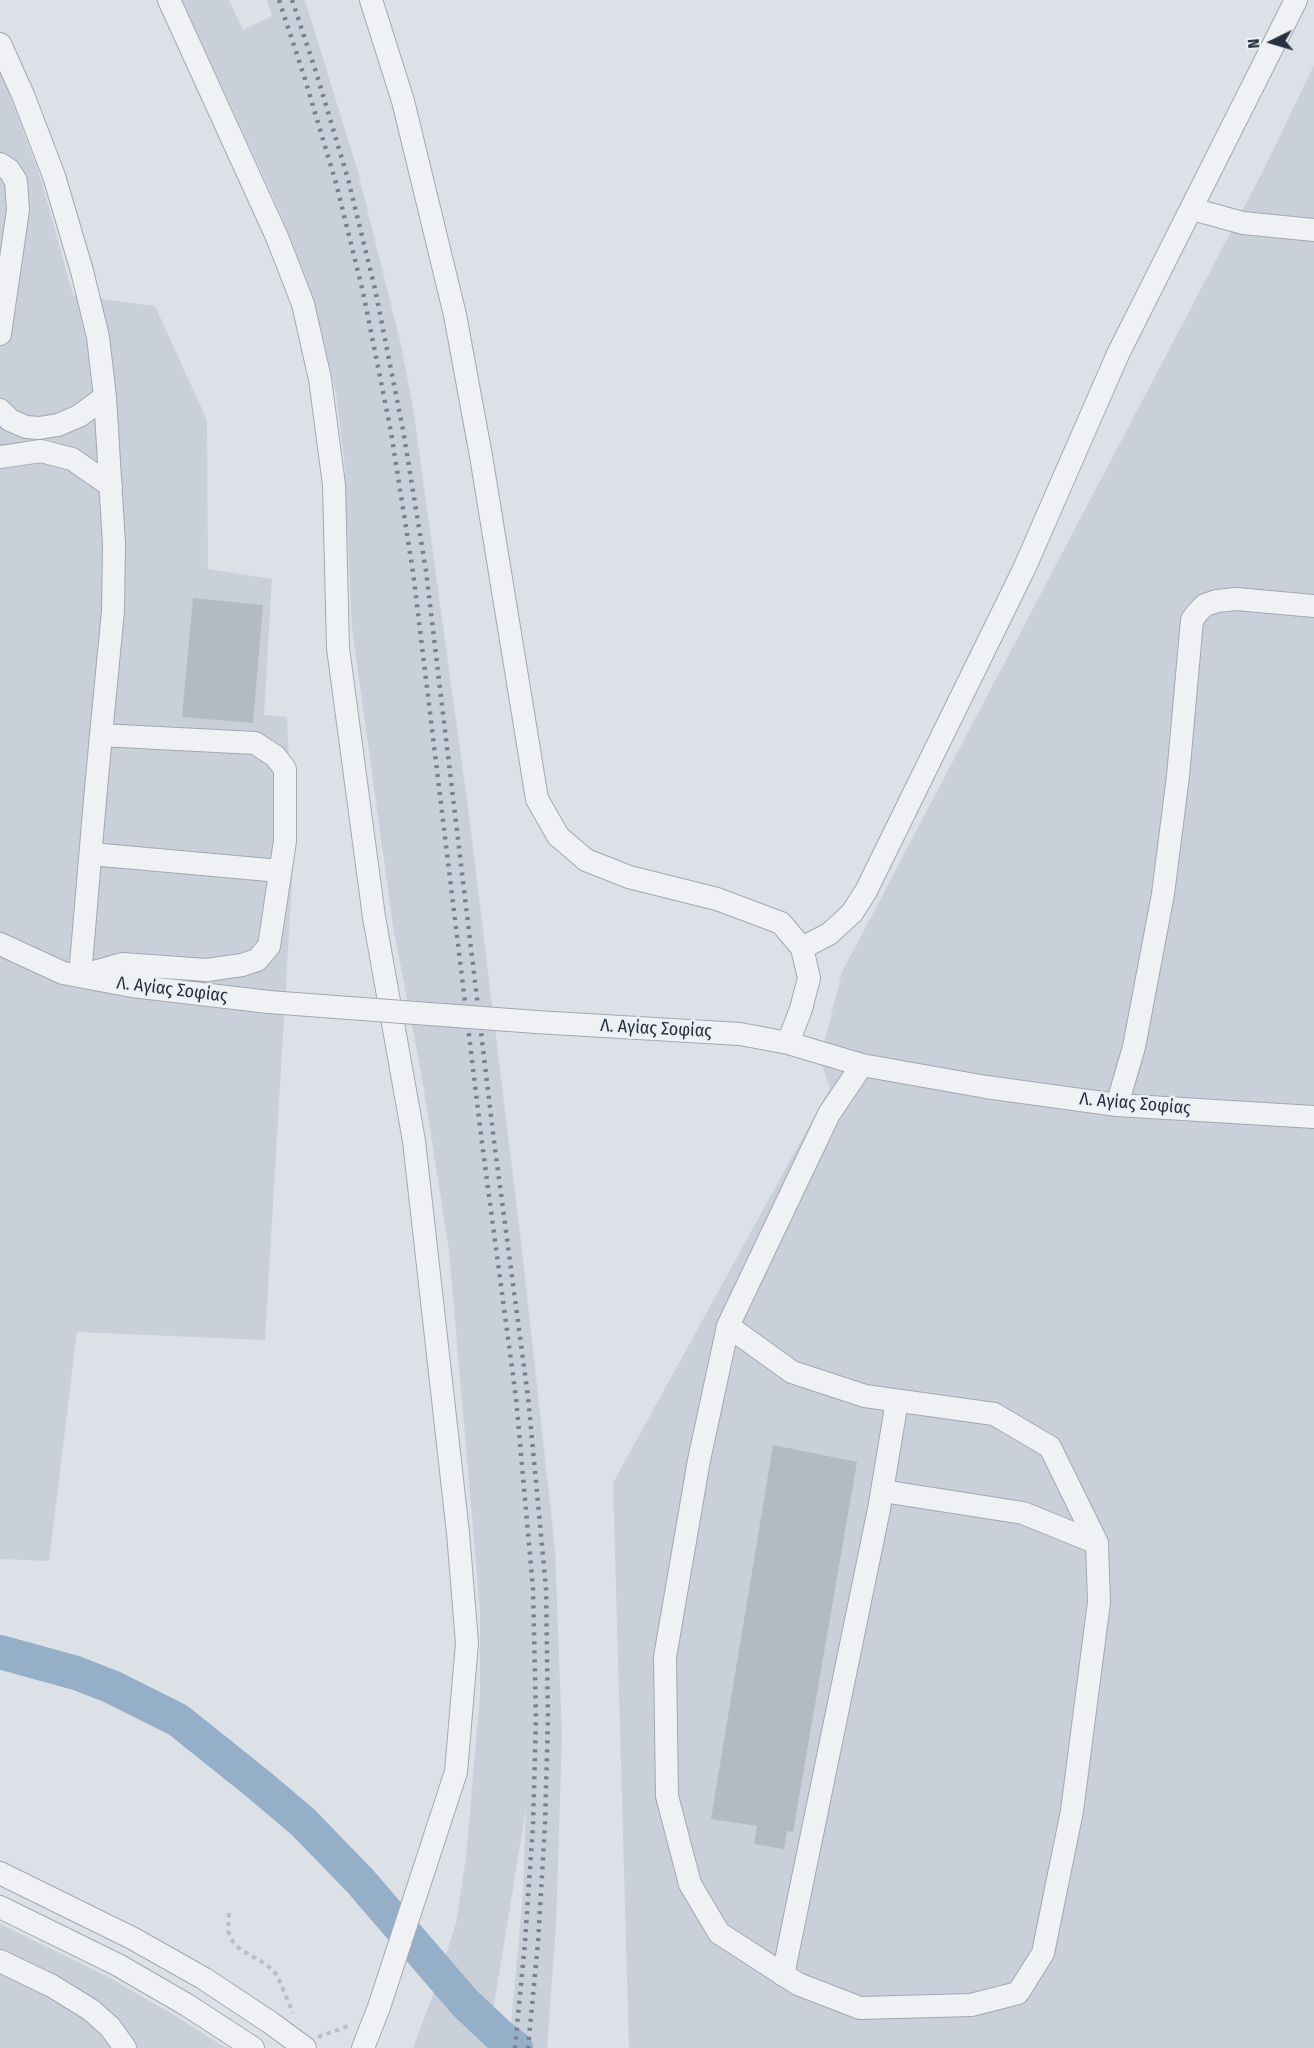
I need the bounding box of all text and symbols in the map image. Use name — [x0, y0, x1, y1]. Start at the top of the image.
north arrow — [1242, 12, 1302, 72]
text: N — [1244, 38, 1263, 49]
street label: Λ. Αγίας Σοφίας — [115, 972, 229, 1008]
street label: Λ. Αγίας Σοφίας — [600, 1015, 712, 1043]
street label: Λ. Αγίας Σοφίας — [1079, 1088, 1191, 1120]

